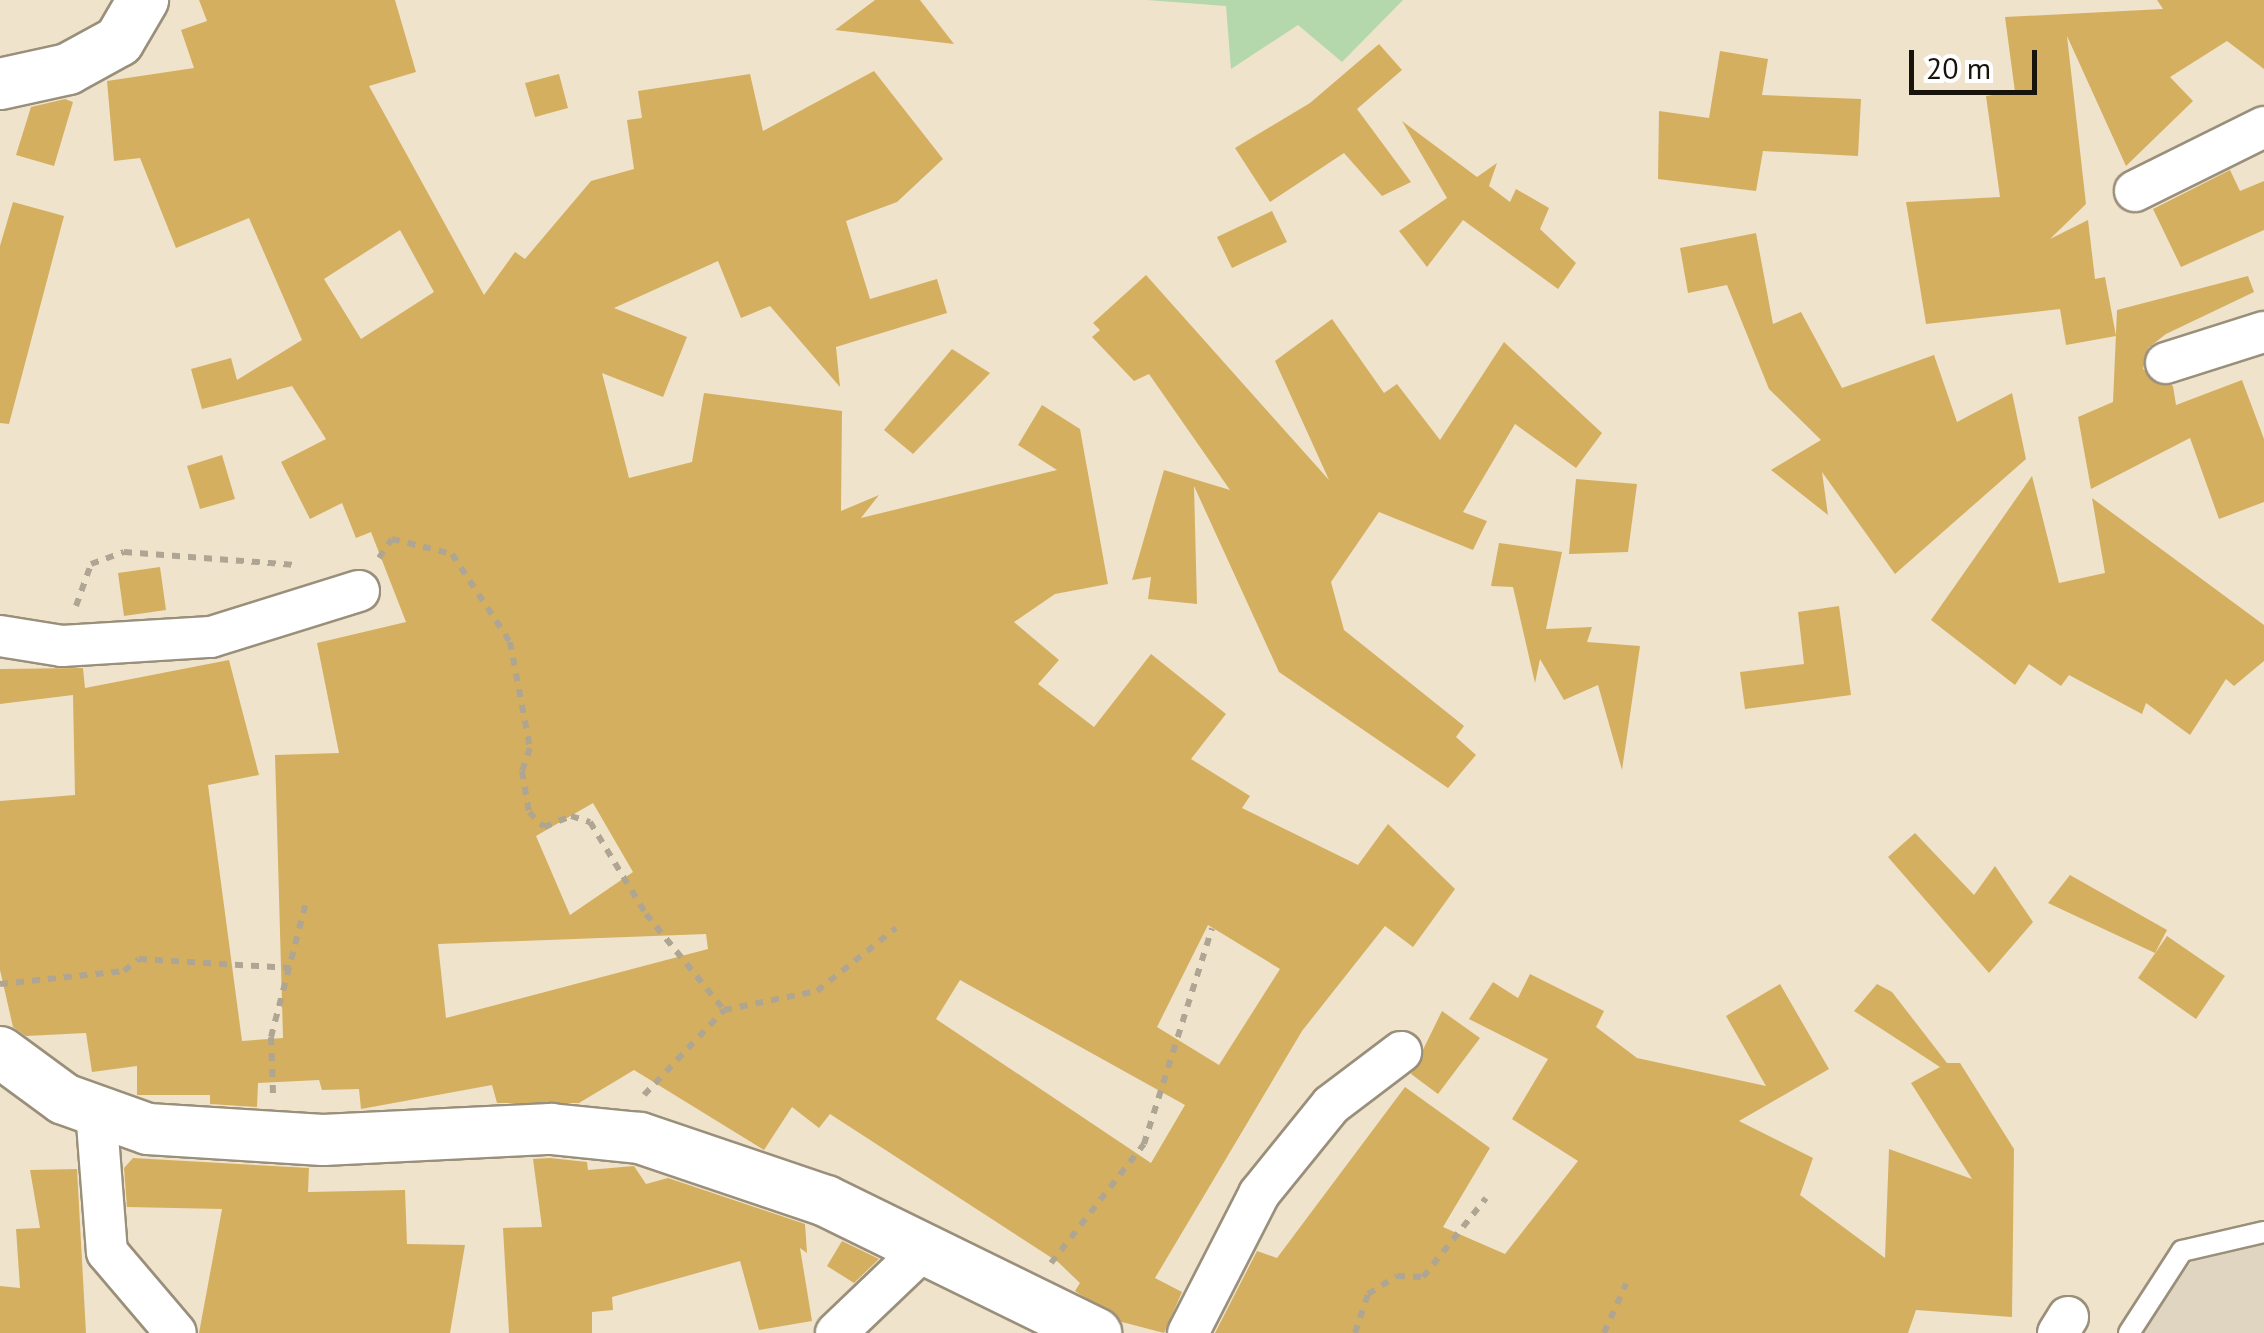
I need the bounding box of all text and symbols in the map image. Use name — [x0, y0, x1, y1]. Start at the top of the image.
scale bar — [1914, 30, 2042, 92]
text: 20 m — [1926, 48, 1991, 87]

